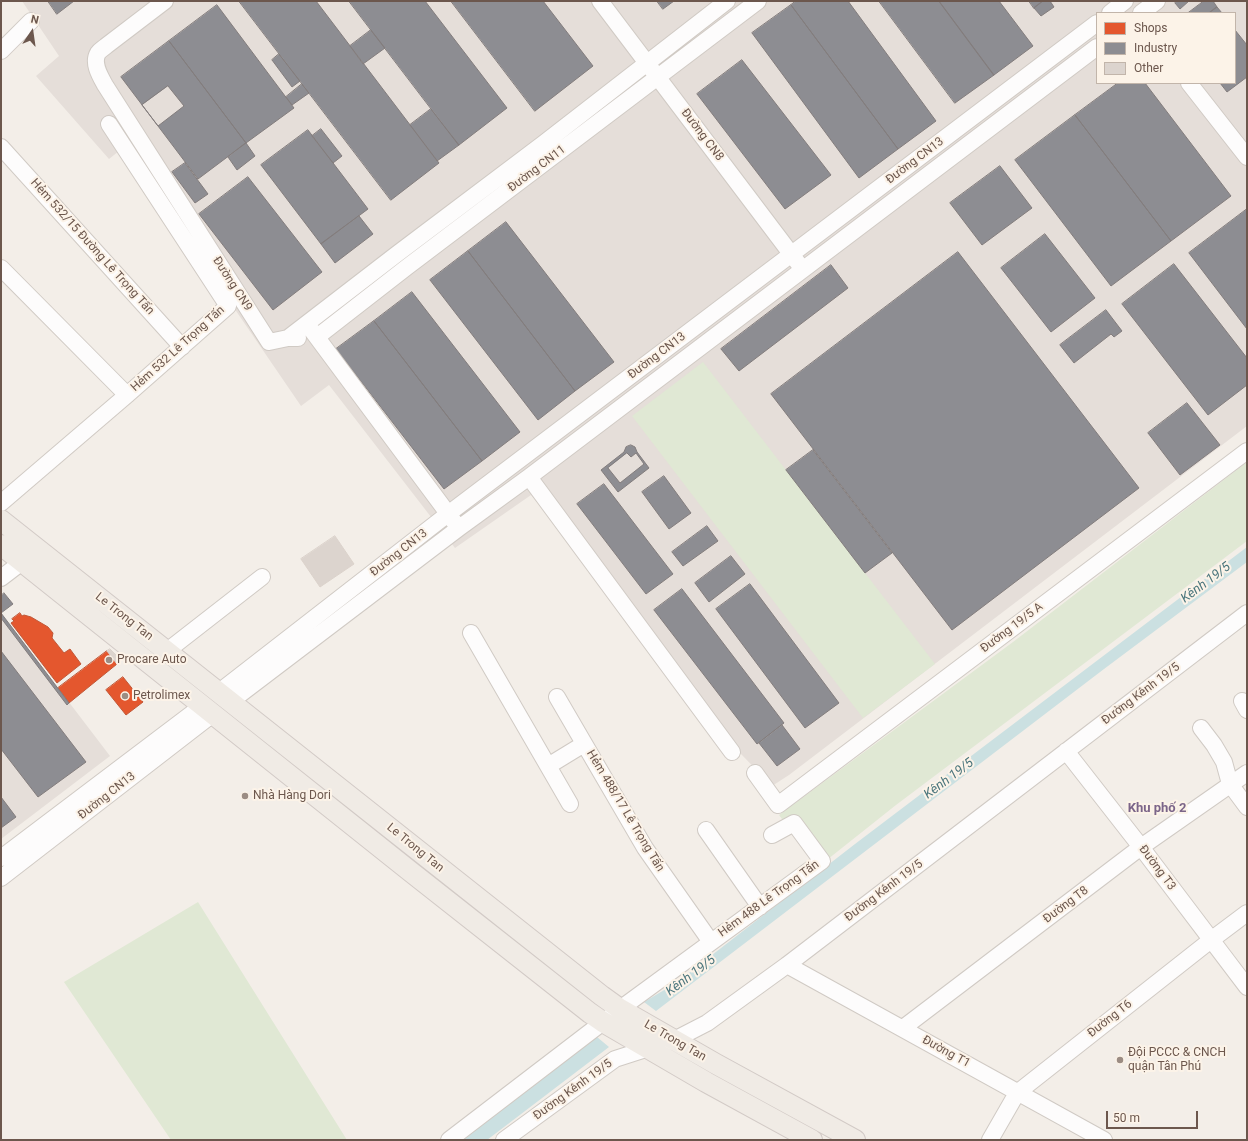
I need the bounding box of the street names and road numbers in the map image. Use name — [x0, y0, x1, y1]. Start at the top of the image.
street label: Đường CN8 — [678, 106, 726, 164]
street label: Đường CN13 — [883, 135, 947, 187]
street label: Đường CN11 — [505, 143, 569, 195]
street label: Hẻm 532/15 Đường Lê Trọng Tấn — [27, 176, 157, 318]
street label: Đường CN9 — [209, 254, 255, 314]
street label: Hẻm 532 Lê Trọng Tấn — [128, 303, 228, 395]
street label: Đường CN13 — [625, 330, 689, 382]
street label: Đường CN13 — [368, 526, 430, 580]
street label: Le Trong Tan — [92, 590, 156, 644]
street label: Đường 19/5 A — [978, 600, 1046, 656]
street label: Đường Kênh 19/5 — [1099, 660, 1183, 728]
street label: Hẻm 488/17 Lê Trọng Tấn — [583, 748, 667, 874]
street label: Đường CN13 — [76, 769, 138, 823]
street label: Le Trong Tan — [384, 821, 446, 875]
street label: Đường T3 — [1135, 843, 1179, 893]
street label: Đường Kênh 19/5 — [842, 857, 926, 925]
street label: Hẻm 488 Lê Trọng Tấn — [716, 858, 822, 940]
street label: Đường T8 — [1041, 883, 1091, 927]
street label: Đường T6 — [1085, 997, 1135, 1041]
street label: Le Trong Tan — [641, 1017, 709, 1065]
street label: Đường T1 — [920, 1033, 972, 1071]
street label: Đường Kênh 19/5 — [531, 1057, 615, 1123]

